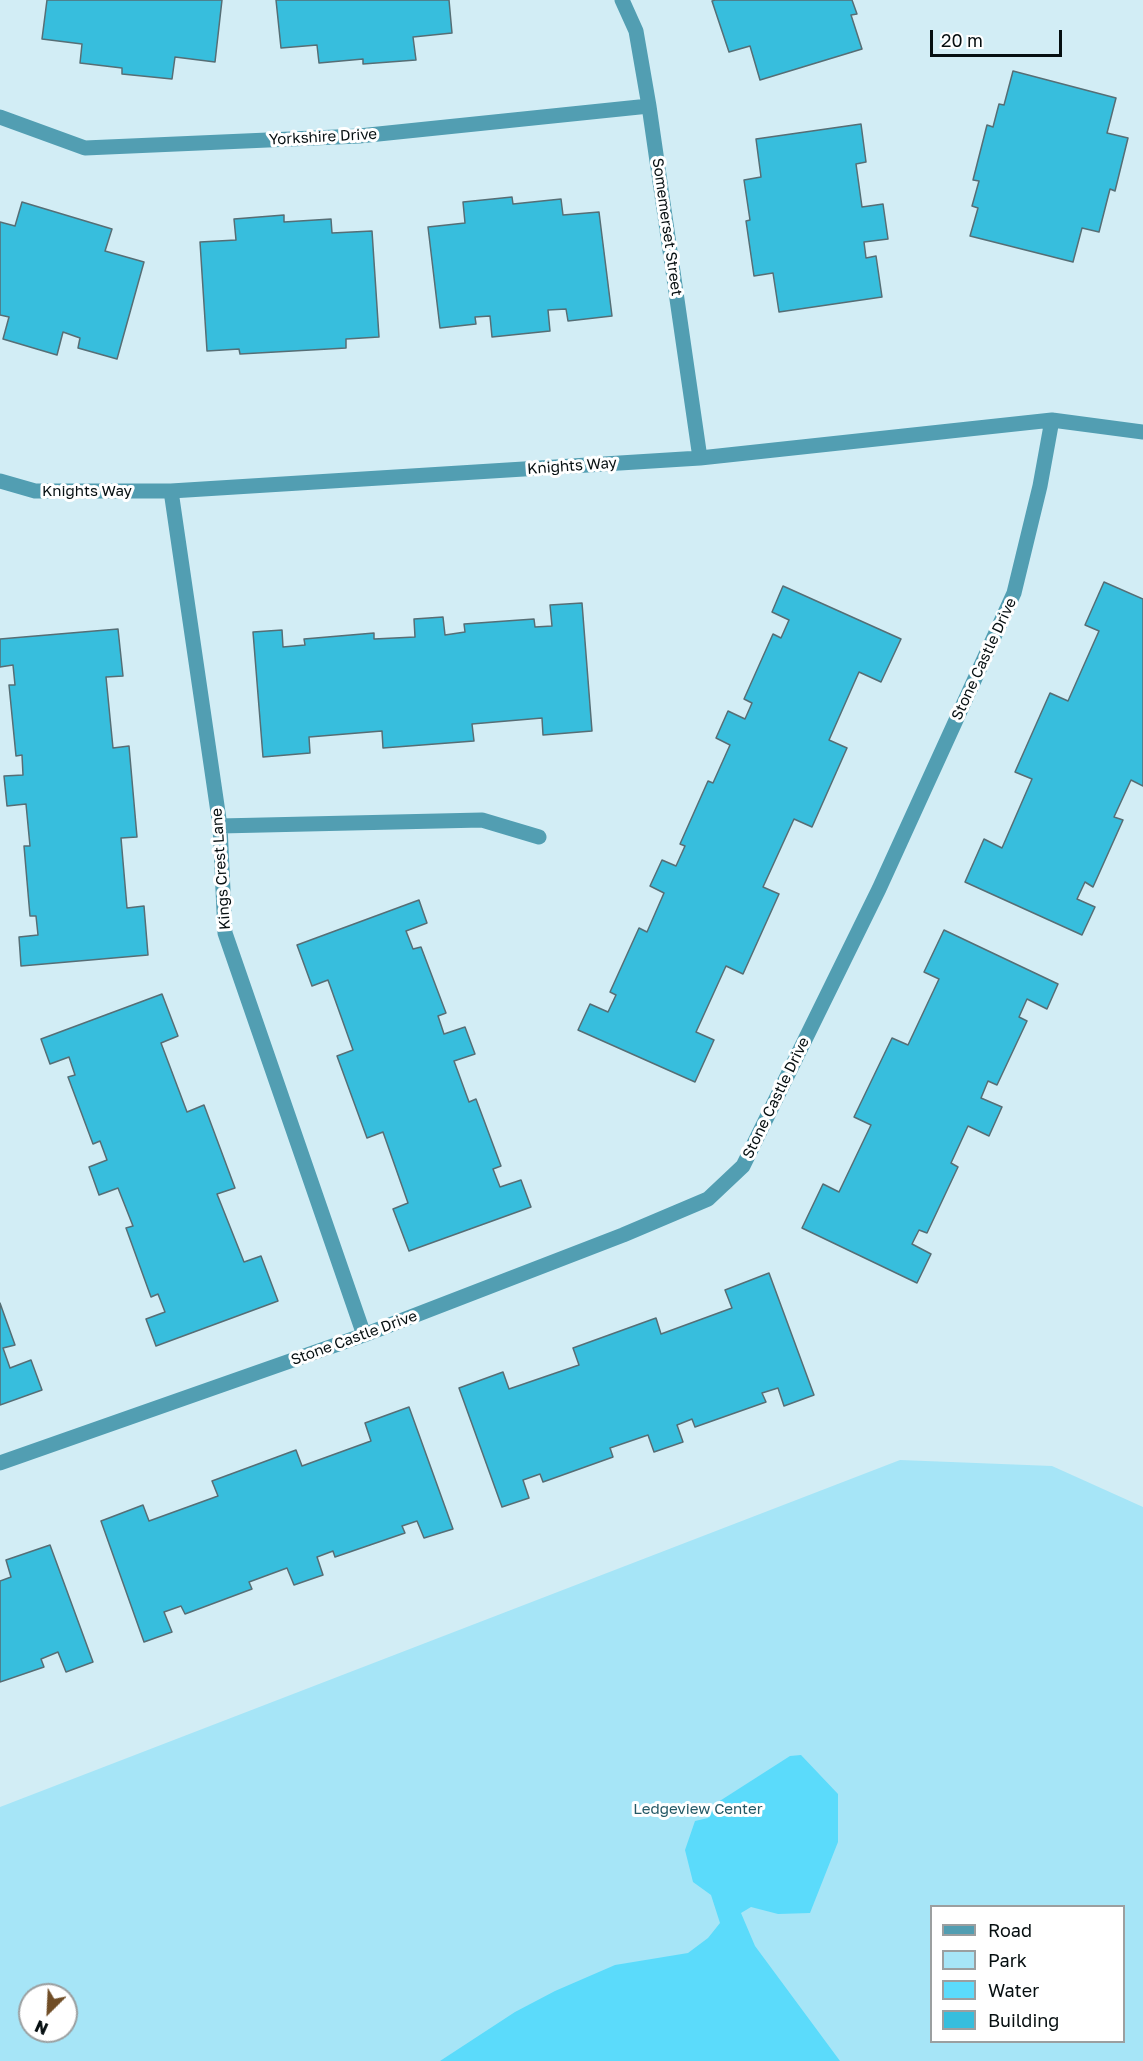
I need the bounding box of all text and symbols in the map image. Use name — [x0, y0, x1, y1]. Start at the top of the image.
scale bar — [933, 18, 1065, 56]
text: 20 m — [941, 29, 983, 51]
street label: Yorkshire Drive — [268, 125, 378, 149]
street label: Somemerset Street — [648, 157, 686, 297]
street label: Knights Way — [526, 454, 618, 478]
street label: Knights Way — [42, 482, 132, 500]
street label: Stone Castle Drive — [948, 595, 1020, 723]
street label: Kings Crest Lane — [208, 808, 234, 930]
street label: Stone Castle Drive — [739, 1034, 813, 1162]
street label: Stone Castle Drive — [288, 1307, 420, 1369]
park label: Ledgeview Center — [633, 1800, 763, 1818]
legend — [930, 1905, 1125, 2043]
text: Road — [988, 1919, 1032, 1941]
text: Park — [988, 1949, 1027, 1971]
text: Water — [988, 1979, 1039, 2001]
north arrow — [18, 1983, 78, 2043]
text: Building — [988, 2009, 1059, 2031]
text: N — [32, 2016, 51, 2039]

